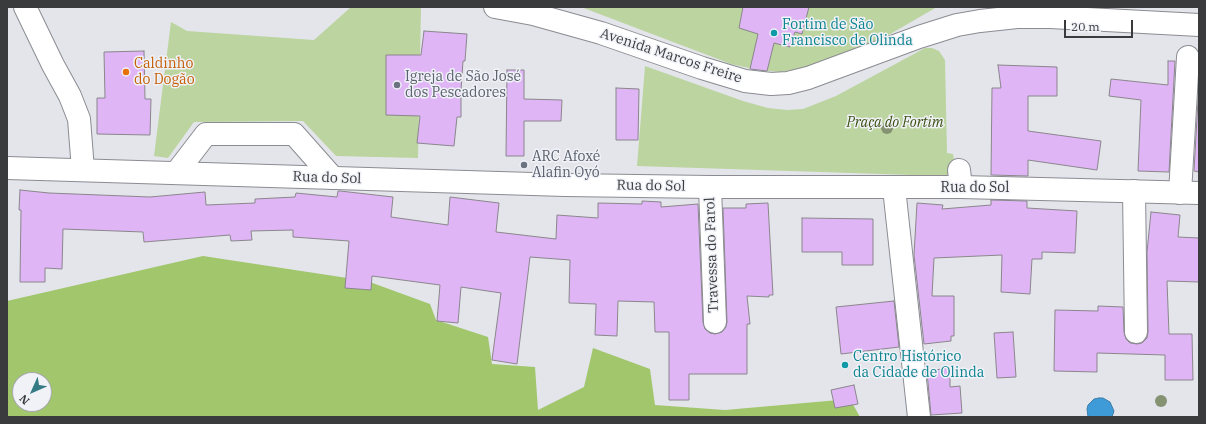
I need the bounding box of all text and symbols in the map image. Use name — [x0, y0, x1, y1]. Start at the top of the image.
scale bar — [1066, 12, 1135, 38]
place label: Fortim de São Francisco de Olinda — [782, 17, 913, 50]
text: 20 m — [1071, 19, 1100, 34]
street label: Avenida Marcos Freire — [598, 25, 744, 87]
marker: Fortim de São Francisco de Olinda — [769, 28, 779, 38]
place label: Caldinho do Dogão — [134, 56, 195, 88]
marker: Caldinho do Dogão — [121, 67, 131, 77]
place label: Igreja de São José dos Pescadores — [405, 69, 521, 102]
marker: Igreja de São José dos Pescadores — [392, 80, 402, 90]
park label: Praça do Fortim — [846, 115, 944, 131]
place label: ARC Afoxé Alafin Oyó — [532, 149, 600, 182]
marker: ARC Afoxé Alafin Oyó — [519, 160, 529, 170]
street label: Rua do Sol — [292, 168, 362, 188]
street label: Rua do Sol — [616, 177, 686, 195]
street label: Rua do Sol — [941, 180, 1009, 196]
street label: Travessa do Farol — [702, 197, 722, 313]
place label: Centro Histórico da Cidade de Olinda — [853, 349, 984, 382]
marker: Centro Histórico da Cidade de Olinda — [840, 360, 850, 370]
north arrow — [12, 372, 52, 412]
text: N — [16, 392, 32, 408]

